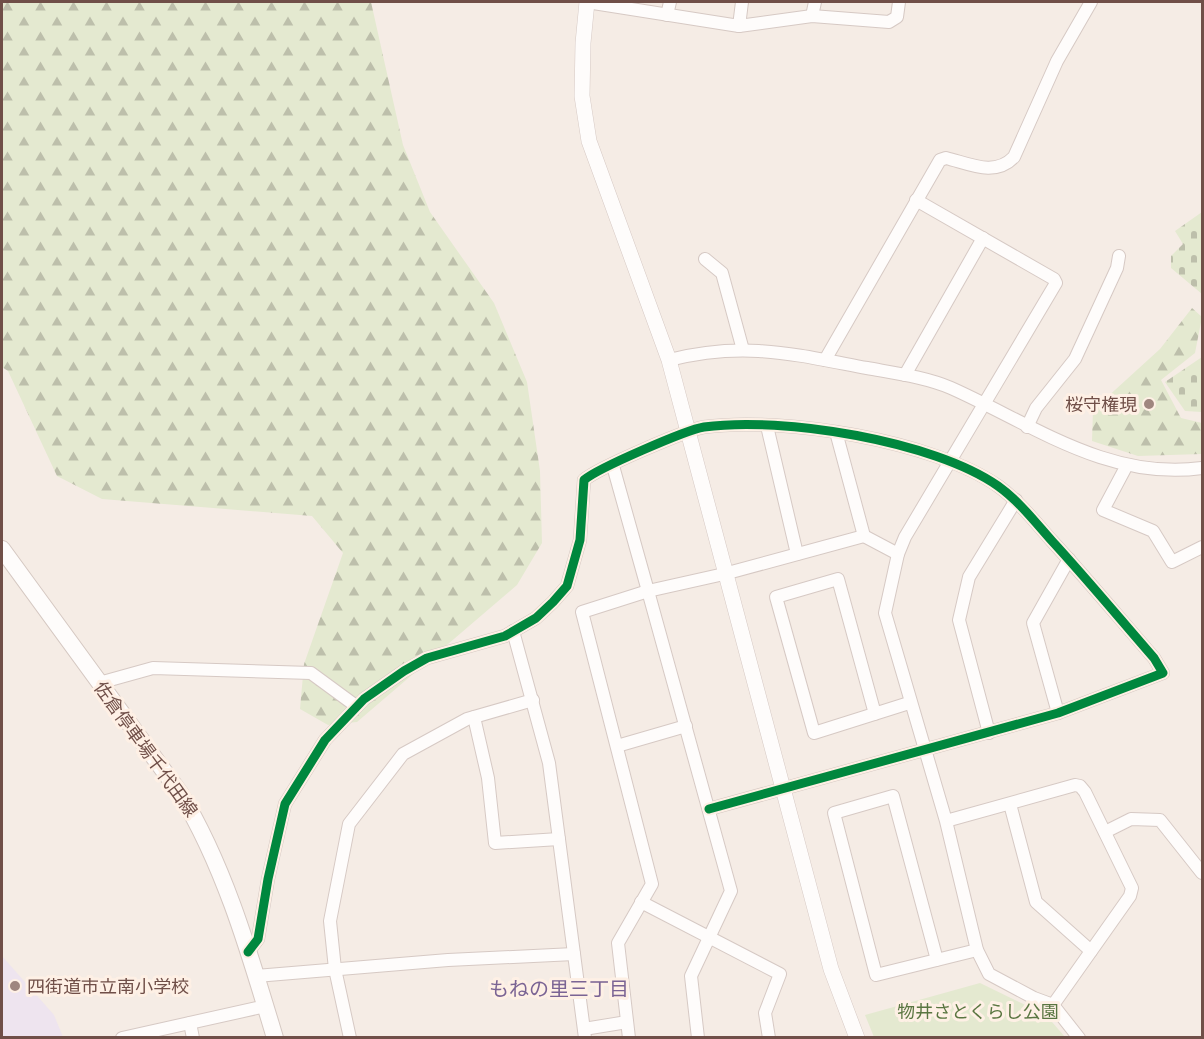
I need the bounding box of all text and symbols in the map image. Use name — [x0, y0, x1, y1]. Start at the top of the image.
place label: 桜守権現 — [1065, 391, 1137, 418]
marker: 桜守権現 — [1142, 397, 1156, 411]
street label: 佐倉停車場千代田線 — [87, 676, 205, 822]
place label: 四街道市立南小学校 — [27, 973, 189, 1000]
district label: もねの里三丁目 — [489, 973, 629, 1004]
marker: 四街道市立南小学校 — [8, 979, 22, 993]
park label: 物井さとくらし公園 — [897, 998, 1059, 1025]

